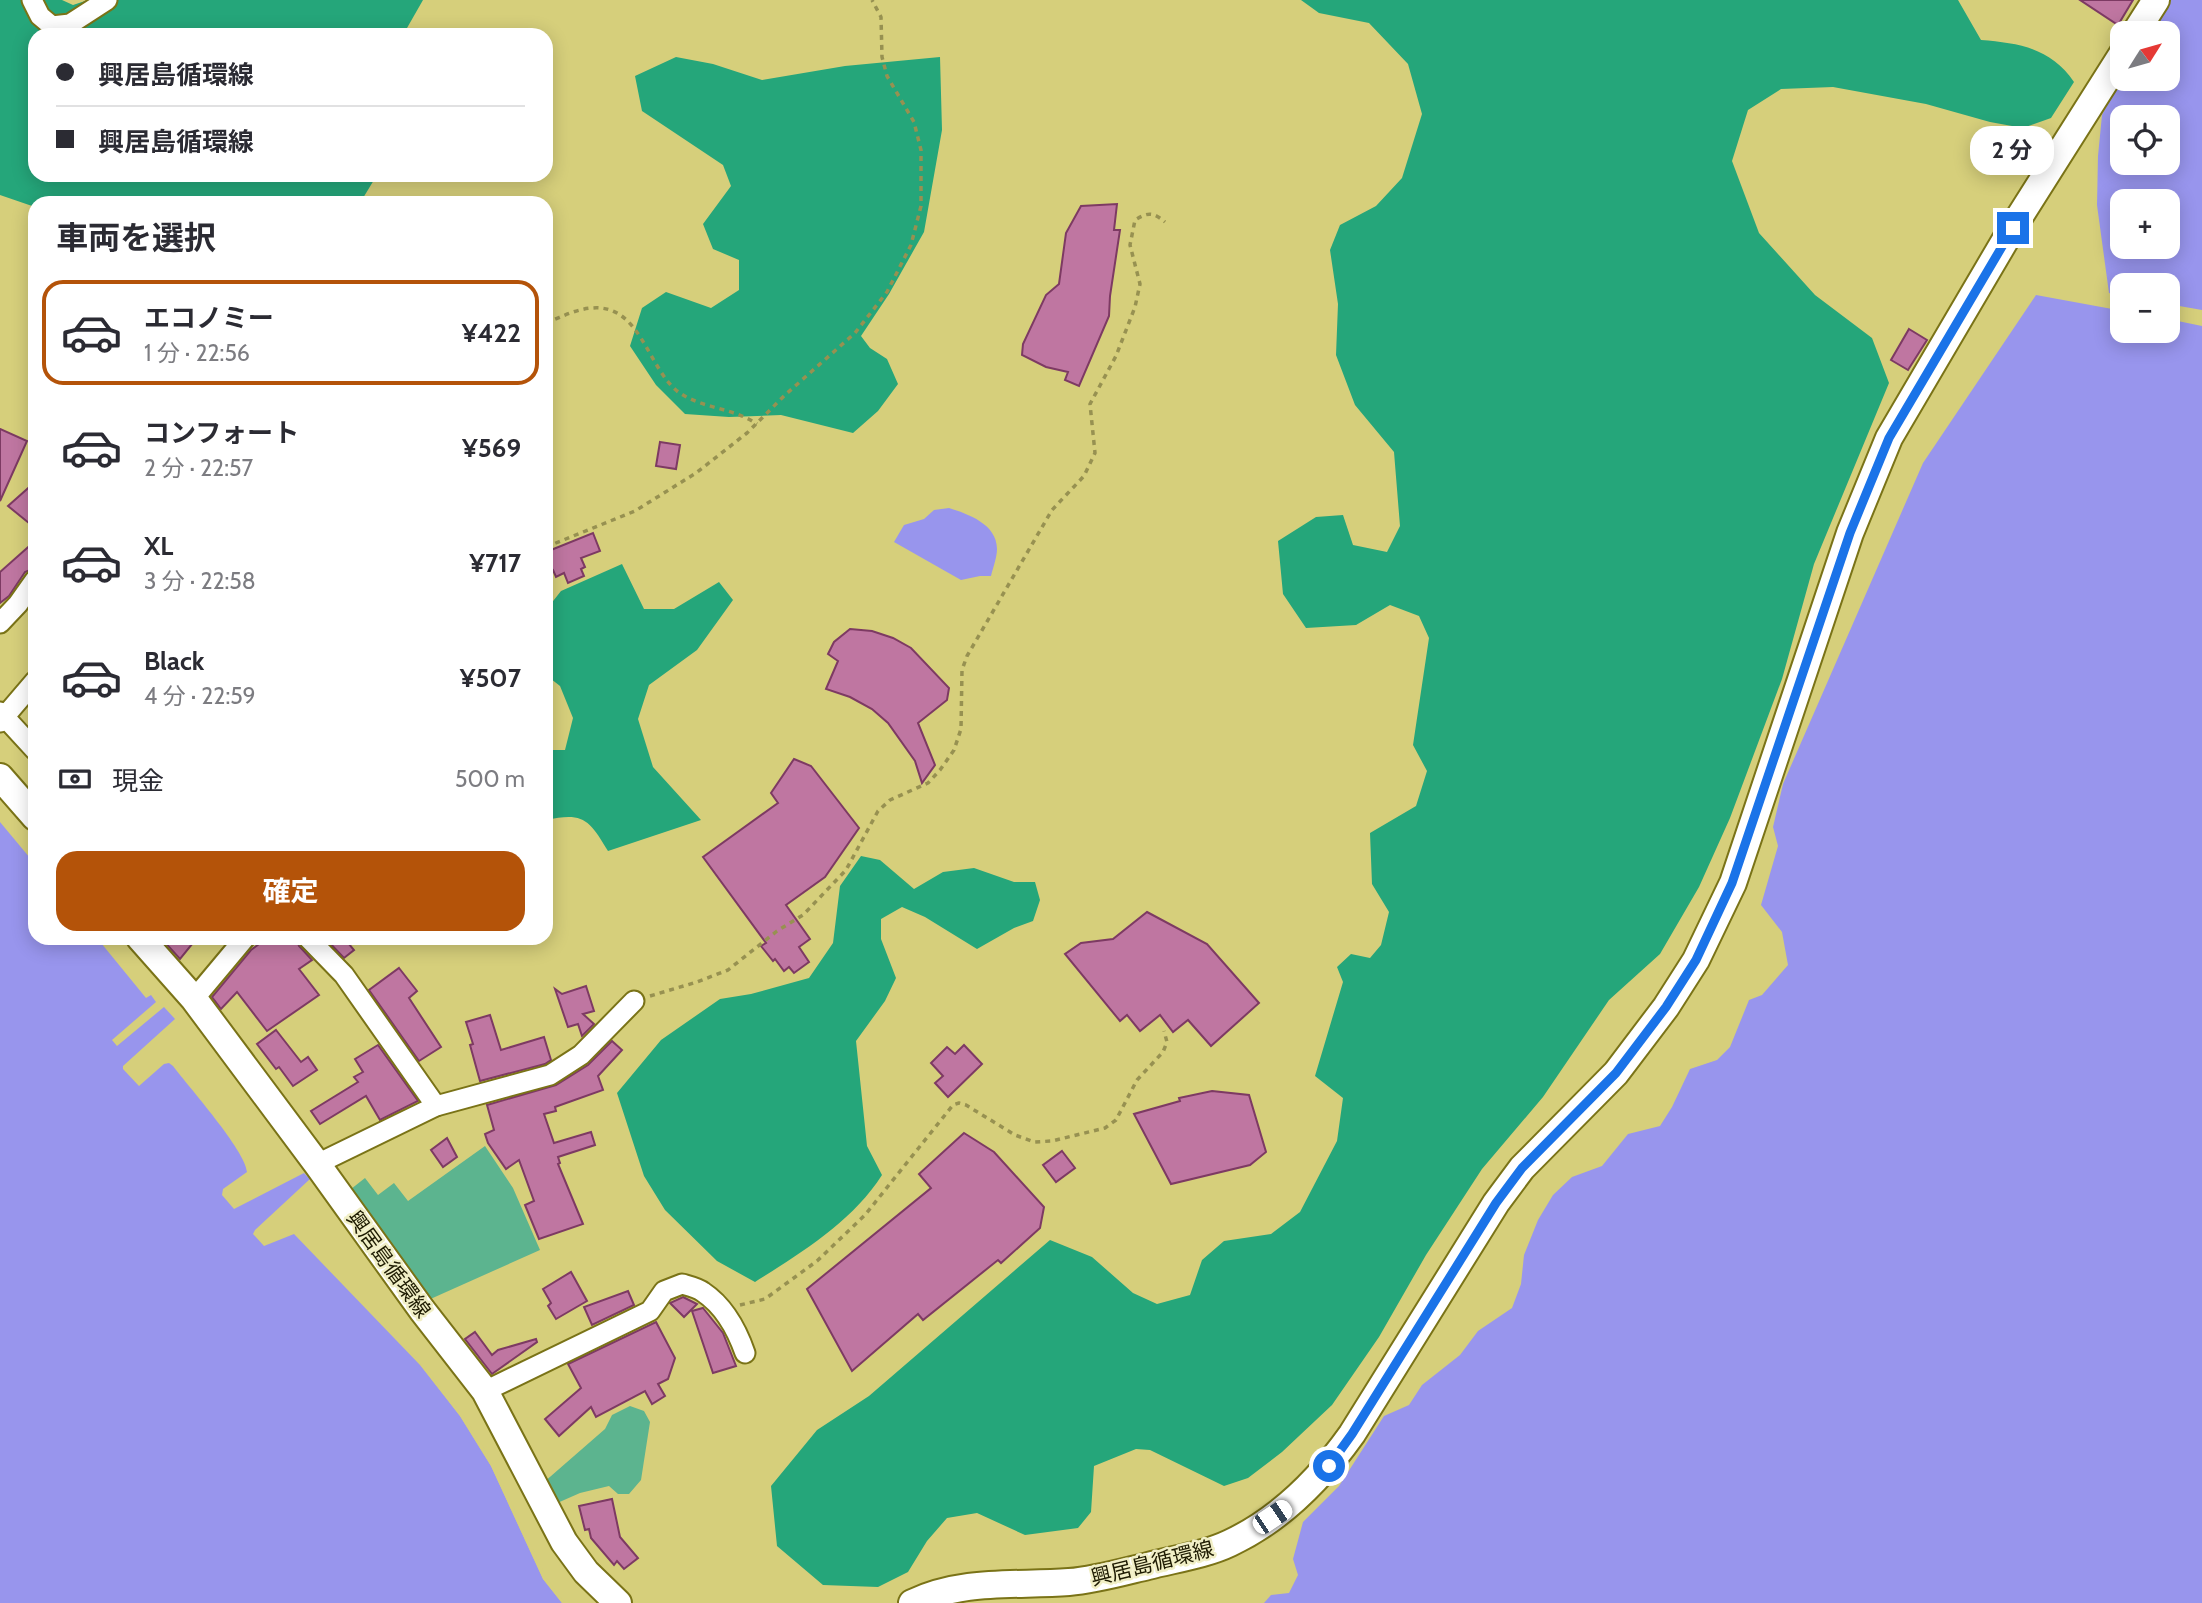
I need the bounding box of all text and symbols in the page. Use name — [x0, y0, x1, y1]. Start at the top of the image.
north arrow — [2110, 21, 2180, 91]
map controls — [2110, 21, 2180, 343]
text: 興居島循環線 — [98, 59, 254, 91]
button: locate — [2110, 105, 2180, 175]
text: 興居島循環線 — [98, 126, 254, 158]
callout: 2 分 — [1971, 126, 2055, 176]
text: 2 分 — [1992, 136, 2032, 164]
button: + — [2110, 189, 2180, 259]
route end — [1997, 212, 2029, 244]
text: 車両を選択 — [56, 218, 216, 257]
button: − — [2110, 273, 2180, 343]
icon: car — [60, 301, 123, 364]
text: エコノミー — [144, 302, 274, 334]
text: ¥422 — [462, 317, 521, 349]
text: 1 分 · 22:56 — [144, 339, 250, 367]
icon: car — [60, 416, 123, 479]
text: コンフォート — [144, 417, 299, 449]
text: ¥569 — [462, 432, 521, 464]
text: 2 分 · 22:57 — [144, 454, 253, 482]
text: XL — [144, 530, 173, 562]
icon: car — [60, 531, 123, 594]
text: ¥717 — [469, 547, 521, 579]
text: 3 分 · 22:58 — [144, 567, 256, 595]
text: Black — [144, 645, 204, 677]
icon: car — [60, 646, 123, 709]
text: ¥507 — [460, 662, 521, 694]
text: 4 分 · 22:59 — [144, 682, 256, 710]
icon: cash — [56, 760, 94, 798]
text: 現金 — [112, 765, 164, 797]
text: 500 m — [455, 765, 525, 793]
button: 確定 — [56, 851, 525, 931]
street label: 興居島循環線 — [342, 1206, 436, 1322]
route start — [1313, 1450, 1345, 1482]
car — [1249, 1497, 1296, 1537]
street label: 興居島循環線 — [1088, 1536, 1216, 1590]

